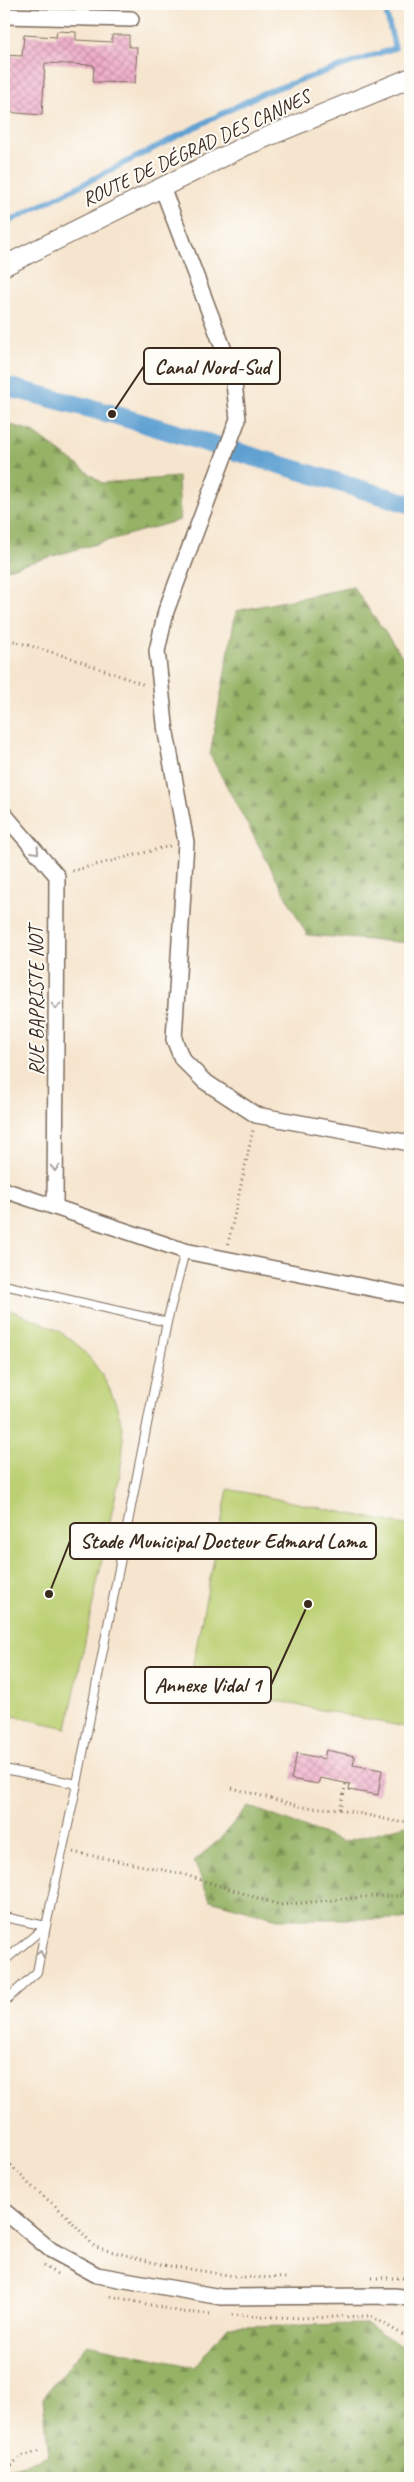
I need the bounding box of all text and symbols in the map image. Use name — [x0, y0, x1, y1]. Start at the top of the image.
street label: ROUTE DE DÉGRAD DES CANNES — [78, 83, 317, 212]
callout: Canal Nord-Sud — [144, 348, 280, 384]
text: Canal Nord-Sud — [154, 354, 273, 380]
one-way arrow — [30, 846, 39, 855]
street label: RUE BAPRISTE NOT — [24, 922, 49, 1076]
one-way arrow — [51, 1002, 61, 1010]
one-way arrow — [50, 1165, 60, 1173]
callout: Stade Municipal Docteur Edmard Lama — [70, 1523, 376, 1559]
text: Stade Municipal Docteur Edmard Lama — [80, 1528, 368, 1554]
callout: Annexe Vidal 1 — [145, 1667, 271, 1703]
text: Annexe Vidal 1 — [155, 1672, 264, 1698]
one-way arrow — [35, 1949, 45, 1958]

